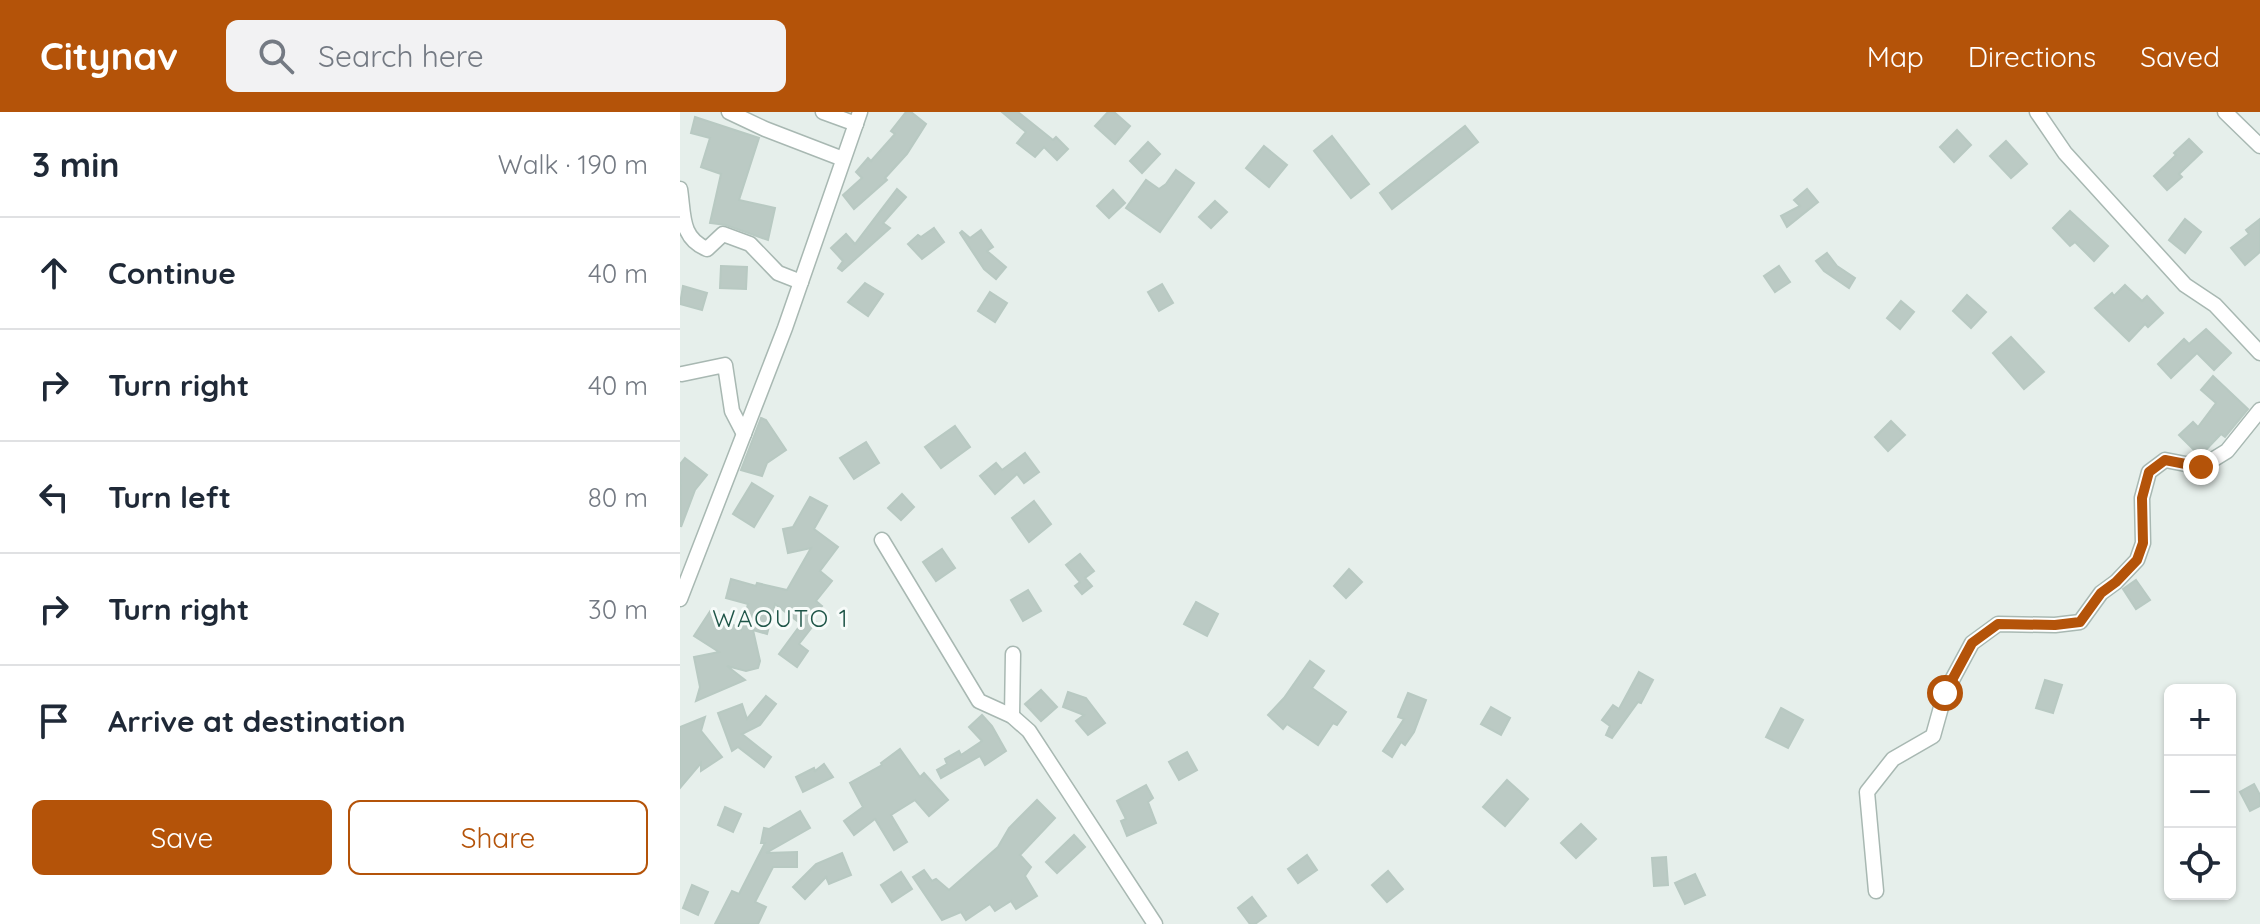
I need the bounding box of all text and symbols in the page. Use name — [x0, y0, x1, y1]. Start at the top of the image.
search box — [226, 20, 786, 92]
text: Citynav — [40, 32, 178, 80]
icon: search — [254, 34, 298, 78]
text: Search here — [318, 37, 484, 75]
text: Map — [1867, 39, 1924, 74]
text: Directions — [1968, 39, 2096, 74]
text: Saved — [2140, 39, 2220, 74]
text: 3 min — [32, 143, 119, 186]
text: Walk · 190 m — [498, 148, 648, 181]
icon: ahead — [32, 251, 76, 295]
text: Continue — [108, 254, 236, 292]
text: 40 m — [588, 257, 648, 290]
icon: right — [32, 363, 76, 407]
text: Turn right — [108, 366, 249, 404]
text: 40 m — [588, 369, 648, 402]
route end — [2183, 449, 2219, 485]
icon: left — [32, 475, 76, 519]
text: Turn left — [108, 478, 231, 516]
text: 80 m — [588, 481, 648, 514]
icon: right — [32, 587, 76, 631]
text: Turn right — [108, 590, 249, 628]
text: 30 m — [588, 593, 648, 626]
district label: WAOUTO 1 — [712, 603, 850, 633]
route start — [1927, 675, 1963, 711]
map controls — [2164, 684, 2236, 900]
button: + — [2164, 684, 2236, 756]
icon: arrive — [32, 699, 76, 743]
text: Arrive at destination — [108, 702, 406, 740]
button: − — [2164, 756, 2236, 828]
button: Save — [32, 800, 332, 875]
button: Share — [348, 800, 648, 875]
button: locate — [2164, 828, 2236, 900]

